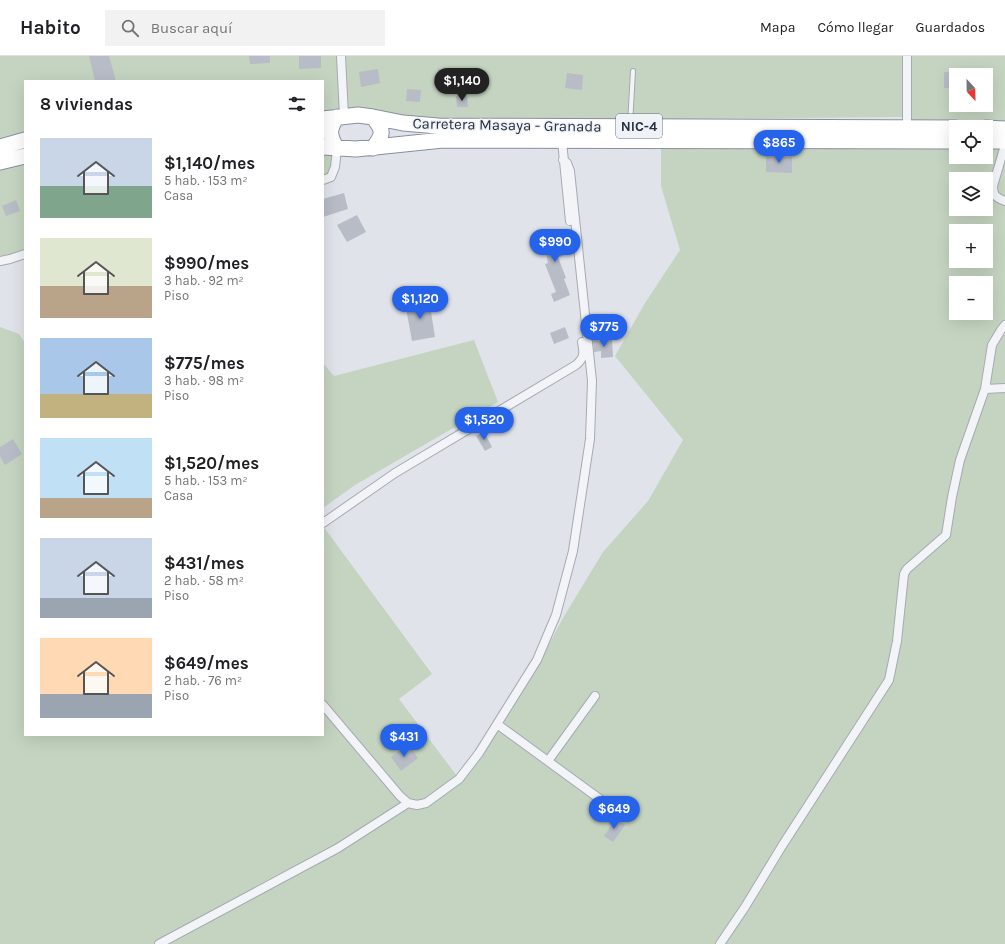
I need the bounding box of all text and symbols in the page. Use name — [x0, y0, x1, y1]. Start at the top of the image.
search box — [105, 10, 385, 46]
text: Habito — [20, 17, 81, 39]
icon: search — [119, 17, 141, 39]
text: Buscar aquí — [151, 19, 233, 37]
text: Mapa — [760, 19, 795, 36]
text: Cómo llegar — [817, 19, 893, 36]
text: Guardados — [915, 19, 985, 36]
pin: $1,140 — [429, 68, 495, 102]
north arrow — [949, 68, 993, 112]
map controls — [949, 68, 993, 320]
text: $1,140 — [443, 73, 481, 88]
icon: filters — [286, 93, 308, 115]
text: 8 viviendas — [40, 94, 133, 114]
street label: Carretera Masaya - Granada — [412, 114, 602, 136]
road number: NIC-4 — [616, 114, 662, 138]
button: locate — [949, 120, 993, 164]
pin: $865 — [755, 130, 803, 164]
text: $865 — [763, 135, 795, 150]
text: $1,140/mes — [164, 153, 255, 173]
icon: home — [72, 154, 120, 202]
button: layers — [949, 172, 993, 216]
text: 5 hab. · 153 m² — [164, 173, 248, 188]
text: Casa — [164, 188, 193, 203]
button: + — [949, 224, 993, 268]
pin: $990 — [531, 229, 579, 263]
text: $990 — [538, 234, 572, 249]
text: $990/mes — [164, 253, 249, 273]
icon: home — [72, 254, 120, 302]
text: 3 hab. · 92 m² — [164, 273, 244, 288]
button: − — [949, 276, 993, 320]
pin: $1,120 — [387, 286, 453, 320]
text: Piso — [164, 288, 189, 303]
text: $1,120 — [401, 291, 439, 306]
pin: $775 — [580, 314, 628, 348]
text: $775 — [589, 319, 619, 334]
text: $775/mes — [164, 353, 245, 373]
icon: home — [72, 354, 120, 402]
text: 3 hab. · 98 m² — [164, 373, 244, 388]
text: Piso — [164, 388, 189, 403]
pin: $1,520 — [451, 407, 517, 441]
text: $1,520 — [464, 412, 504, 427]
text: $1,520/mes — [164, 453, 259, 473]
icon: home — [72, 454, 120, 502]
text: 5 hab. · 153 m² — [164, 473, 248, 488]
text: Casa — [164, 488, 193, 503]
text: $431/mes — [164, 553, 245, 573]
icon: home — [72, 554, 120, 602]
text: 2 hab. · 58 m² — [164, 573, 244, 588]
text: Piso — [164, 588, 189, 603]
text: $649/mes — [164, 653, 249, 673]
icon: home — [72, 654, 120, 702]
text: 2 hab. · 76 m² — [164, 673, 242, 688]
text: Piso — [164, 688, 189, 703]
pin: $431 — [380, 724, 428, 758]
text: $431 — [389, 729, 419, 744]
pin: $649 — [590, 796, 638, 830]
text: $649 — [598, 801, 630, 816]

